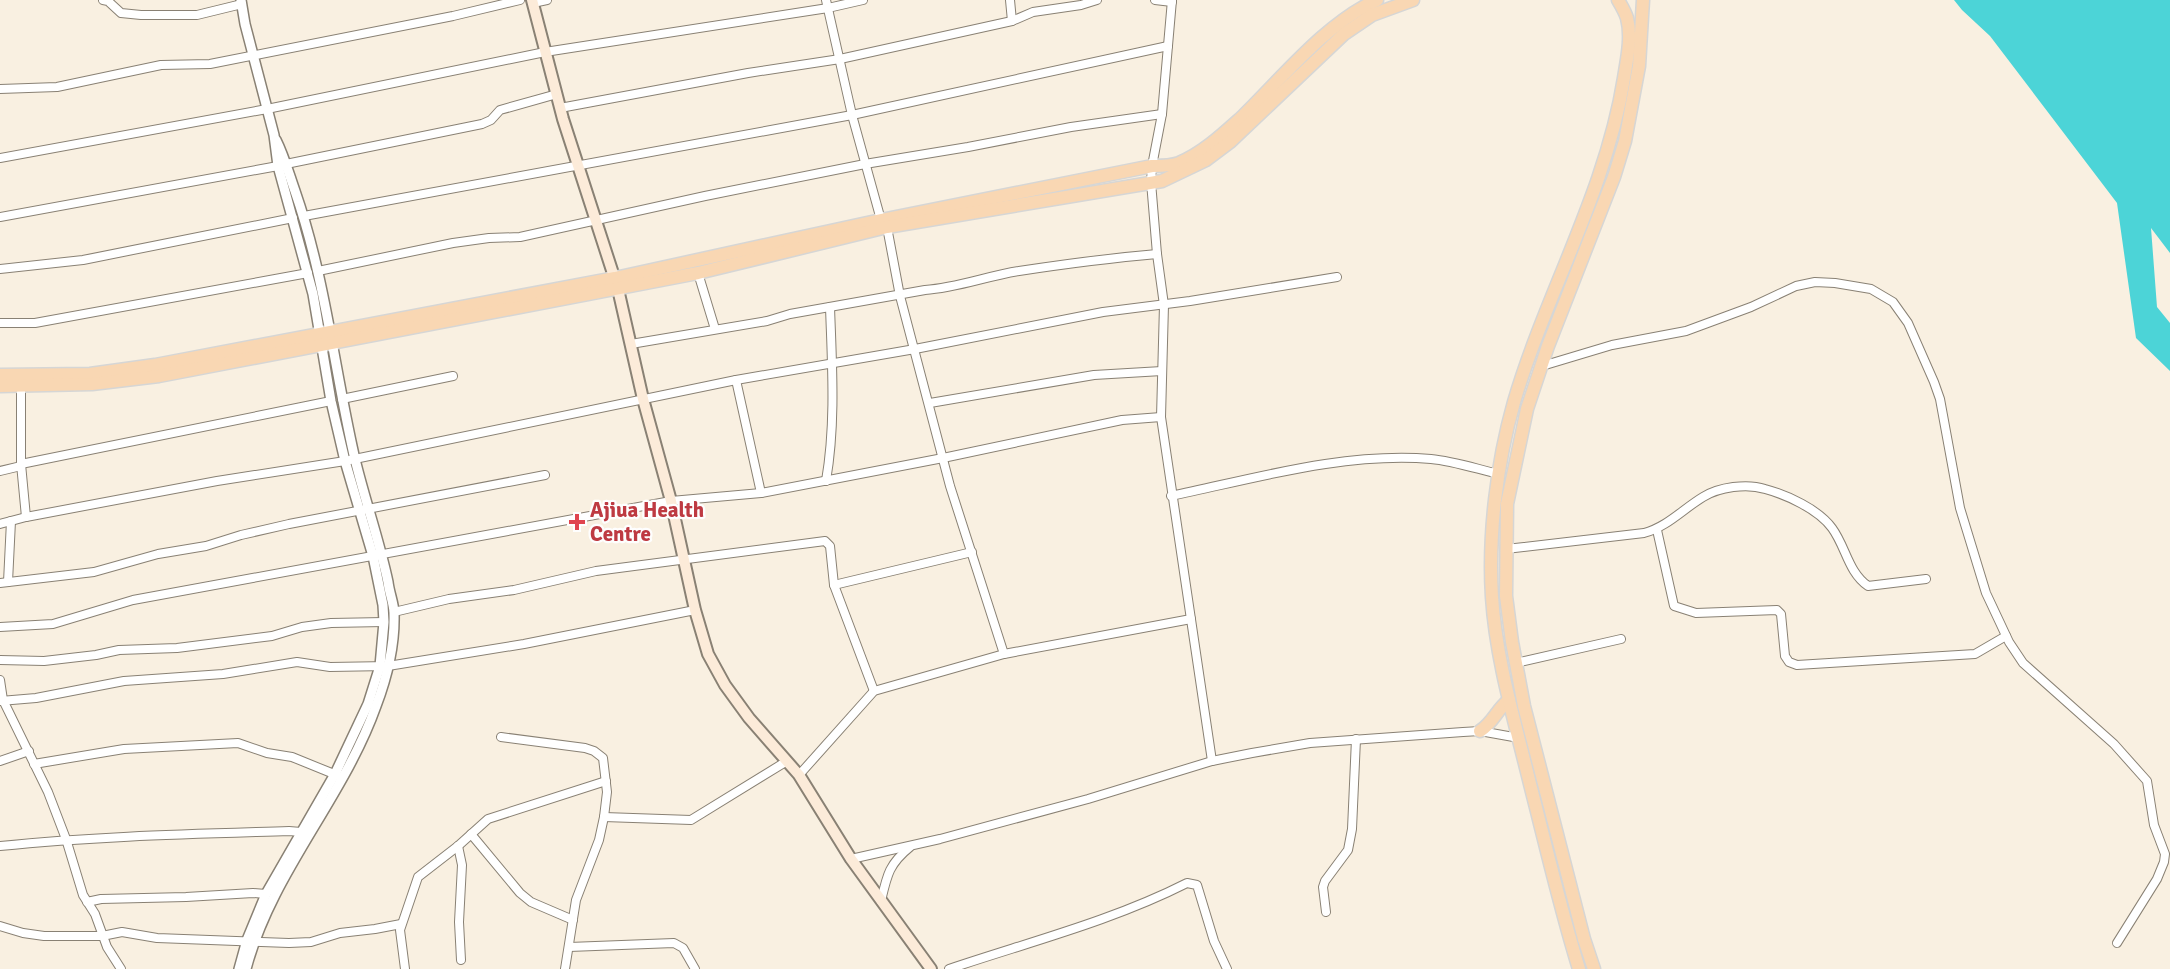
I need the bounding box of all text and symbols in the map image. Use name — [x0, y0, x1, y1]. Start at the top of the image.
place label: Ajiua Health Centre — [590, 497, 704, 547]
marker: Ajiua Health Centre — [568, 513, 586, 531]

